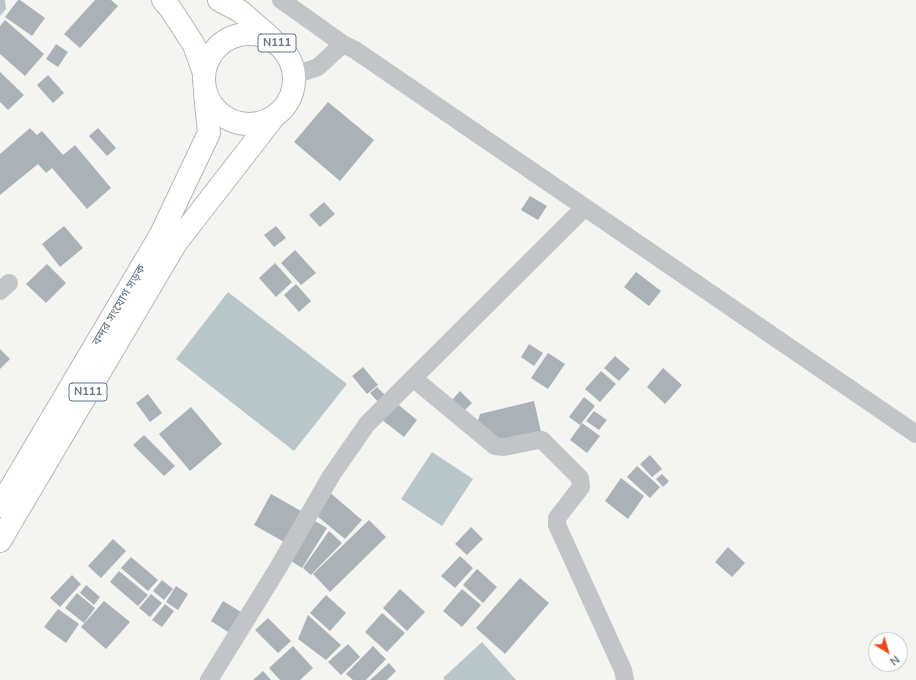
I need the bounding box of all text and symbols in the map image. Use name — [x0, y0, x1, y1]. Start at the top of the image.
road number: N111 — [258, 34, 296, 52]
street label: বন্দর সংযোগ সড়ক — [89, 262, 149, 348]
road number: N111 — [69, 383, 107, 401]
north arrow — [868, 632, 908, 672]
text: N — [887, 653, 902, 669]

